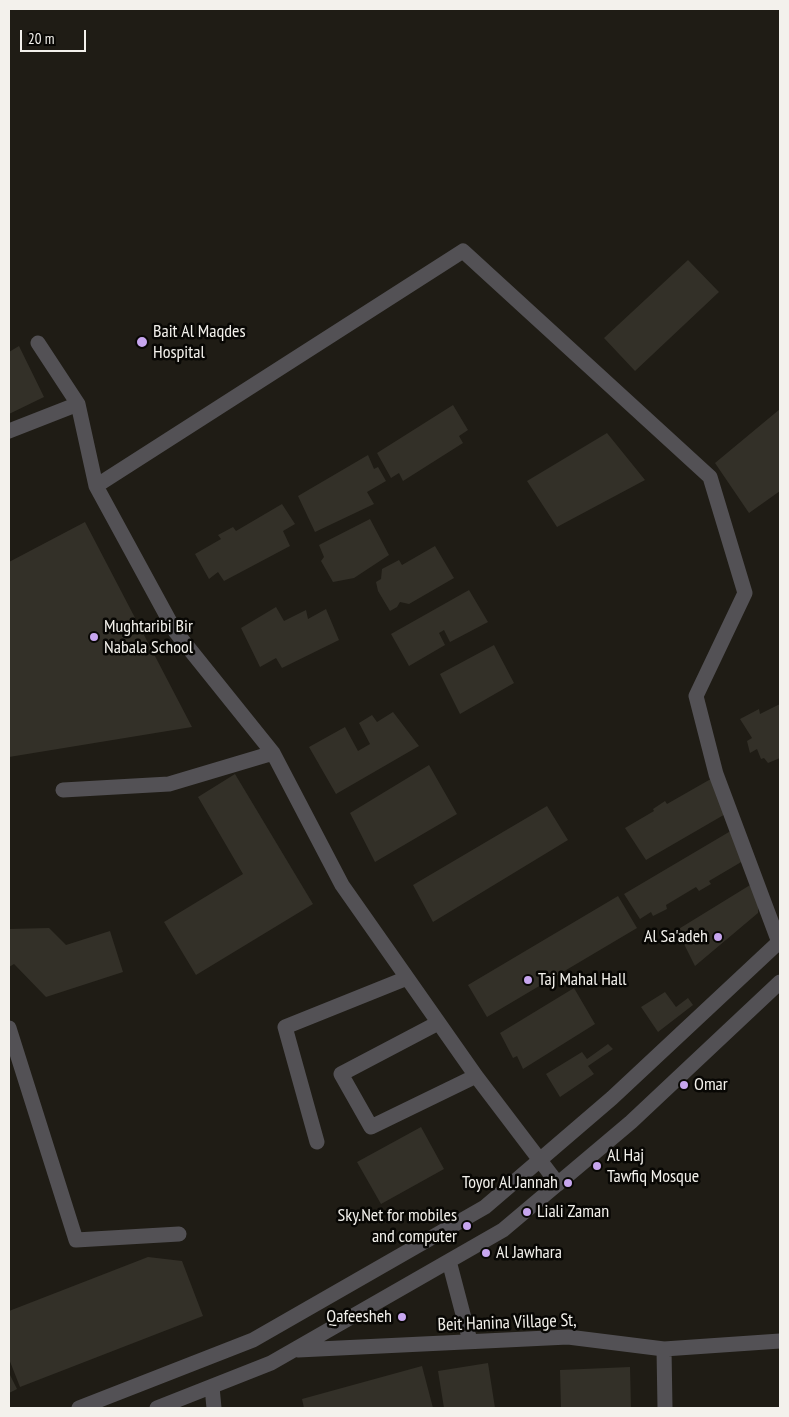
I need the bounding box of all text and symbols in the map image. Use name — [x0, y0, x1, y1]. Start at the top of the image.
scale bar — [22, 20, 89, 52]
text: 20 m — [28, 29, 54, 48]
place label: Bait Al Maqdes Hospital — [153, 321, 246, 364]
marker: Bait Al Maqdes Hospital — [135, 335, 149, 349]
place label: Mughtaribi Bir Nabala School — [104, 616, 193, 659]
marker: Mughtaribi Bir Nabala School — [88, 631, 100, 643]
place label: Al Sa'adeh — [644, 926, 708, 948]
marker: Al Sa'adeh — [712, 931, 724, 943]
place label: Taj Mahal Hall — [538, 969, 626, 991]
marker: Taj Mahal Hall — [522, 974, 534, 986]
place label: Omar — [694, 1074, 728, 1096]
marker: Omar — [678, 1079, 690, 1091]
place label: Al Haj Tawfiq Mosque — [607, 1145, 699, 1188]
marker: Al Haj Tawfiq Mosque — [591, 1160, 603, 1172]
place label: Toyor Al Jannah — [462, 1172, 558, 1194]
marker: Toyor Al Jannah — [562, 1177, 574, 1189]
place label: Liali Zaman — [537, 1201, 609, 1223]
place label: Sky.Net for mobiles and computer — [338, 1205, 457, 1248]
marker: Liali Zaman — [521, 1206, 533, 1218]
marker: Sky.Net for mobiles and computer — [461, 1220, 473, 1232]
place label: Al Jawhara — [496, 1242, 562, 1264]
marker: Al Jawhara — [480, 1247, 492, 1259]
place label: Qafeesheh — [326, 1306, 392, 1328]
street label: Beit Hanina Village St, — [437, 1310, 577, 1336]
marker: Qafeesheh — [396, 1311, 408, 1323]

